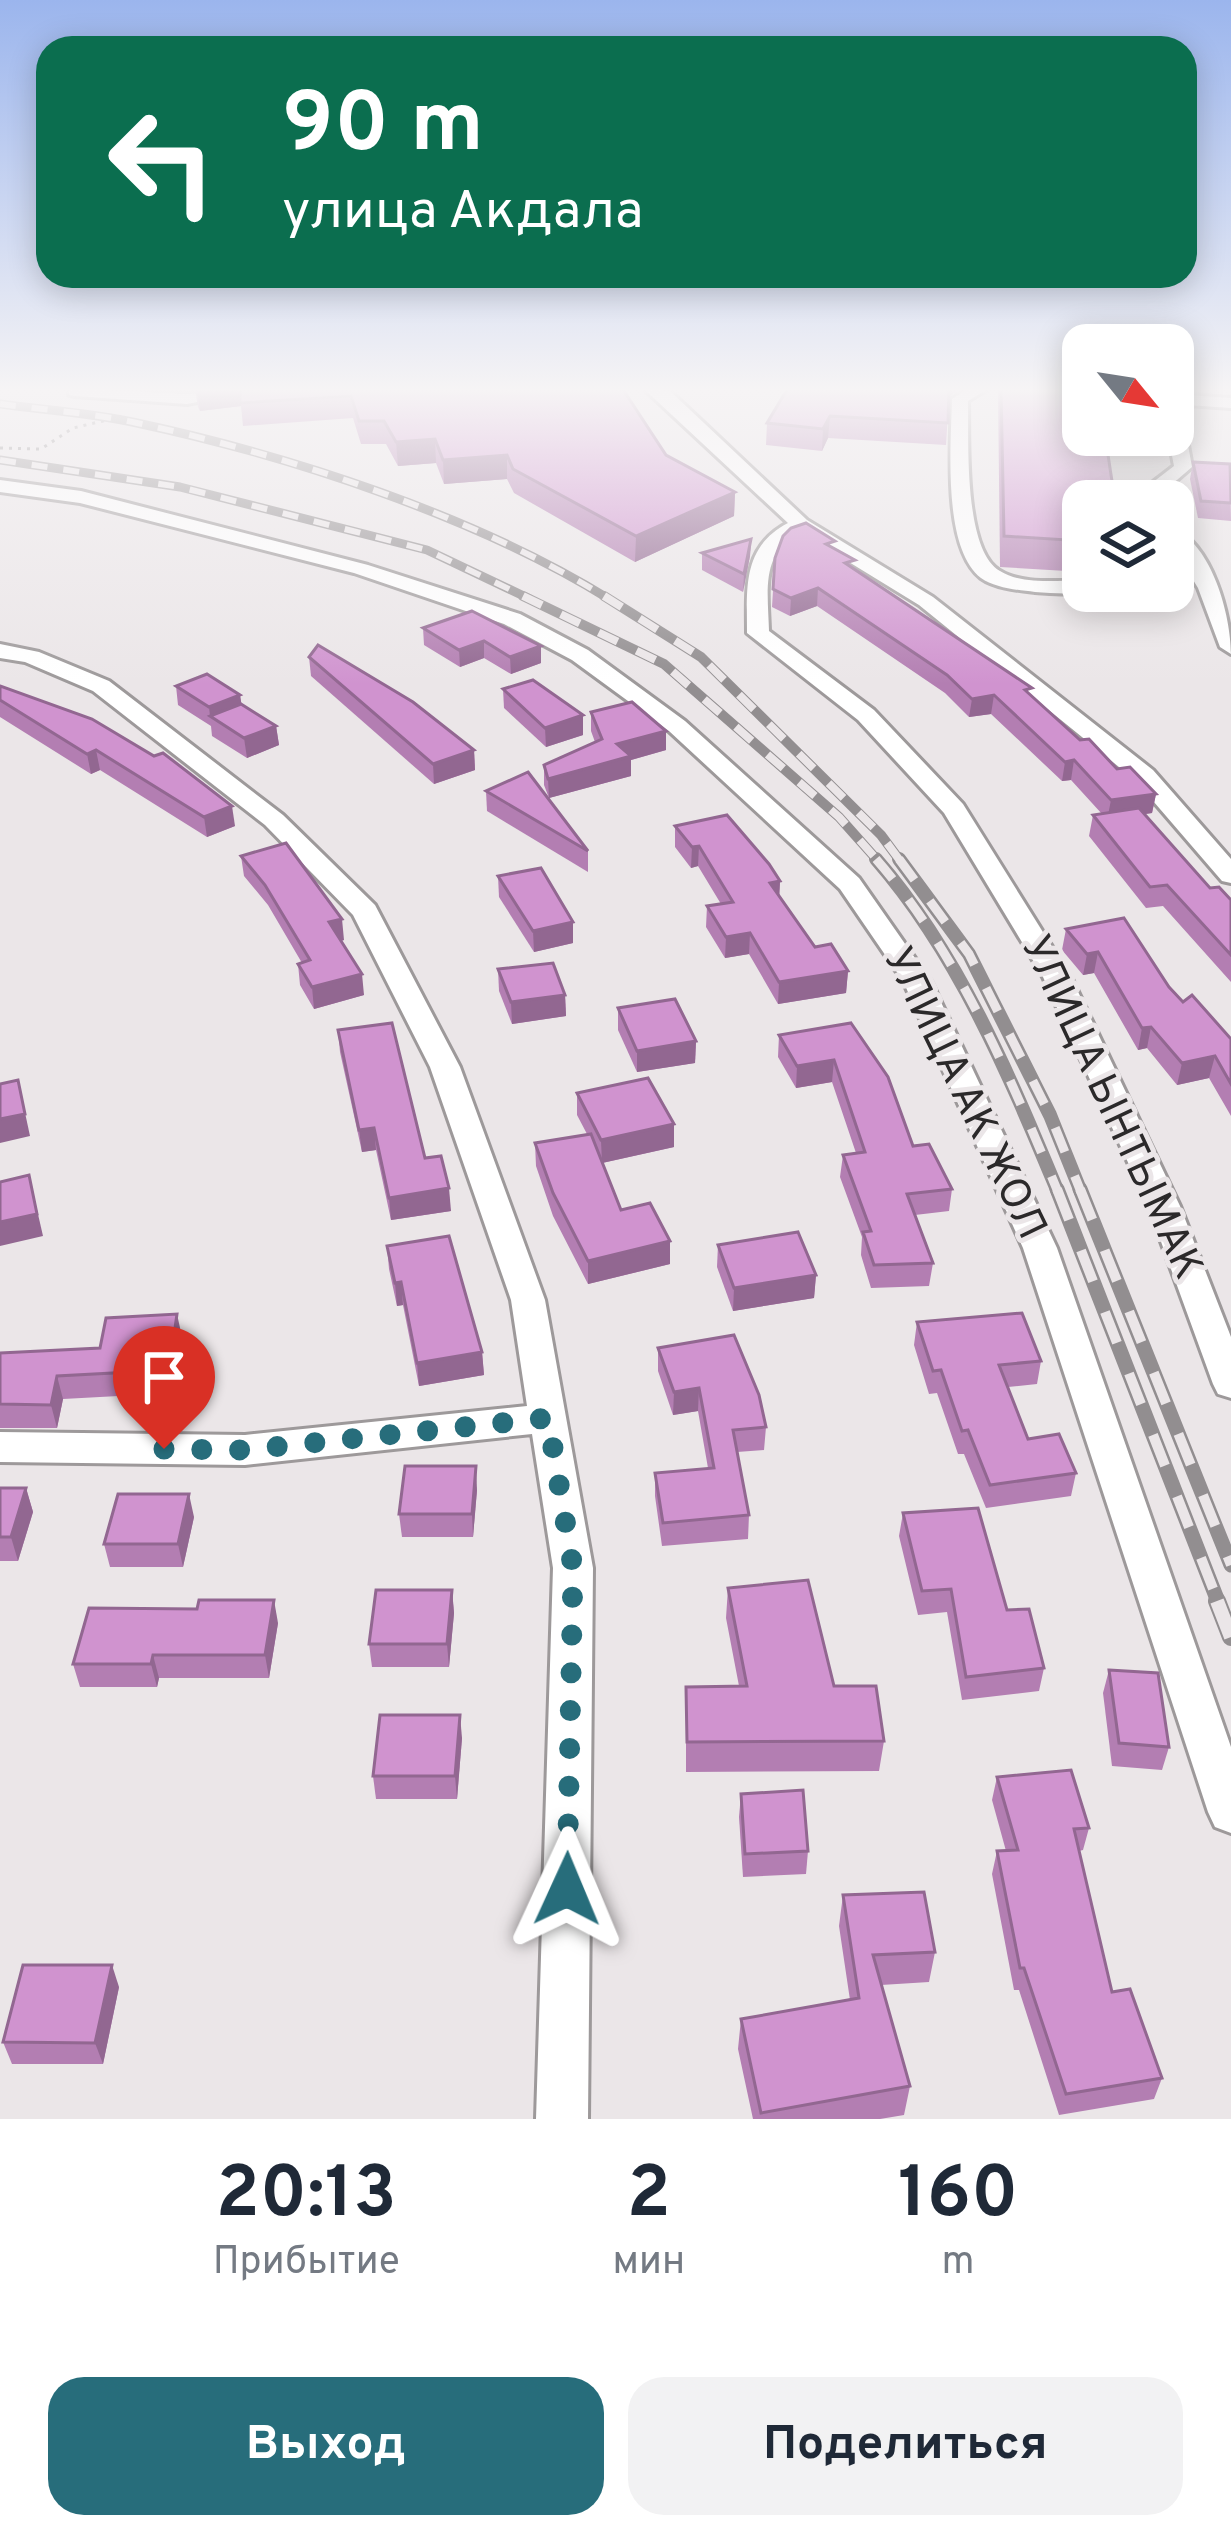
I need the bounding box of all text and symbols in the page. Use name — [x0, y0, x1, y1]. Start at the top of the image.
text: 90 m — [282, 75, 484, 181]
icon: left — [84, 84, 240, 240]
text: улица Акдала — [282, 179, 643, 248]
north arrow — [1062, 324, 1194, 456]
map controls — [1062, 324, 1194, 612]
button: layers — [1062, 480, 1194, 612]
street label: УЛИЦА ЫНТЫМАК — [1007, 928, 1213, 1288]
street label: УЛИЦА АК ЖОЛ — [869, 939, 1057, 1249]
pin — [113, 1326, 215, 1449]
icon: arrive — [131, 1344, 197, 1410]
position arrow — [504, 1826, 630, 1952]
text: 20:13 — [216, 2151, 397, 2243]
text: 2 — [627, 2151, 671, 2243]
text: 160 — [898, 2151, 1018, 2243]
text: Прибытие — [213, 2239, 400, 2288]
text: мин — [612, 2239, 685, 2288]
text: m — [942, 2239, 975, 2288]
button: Выход — [48, 2377, 604, 2515]
button: Поделиться — [628, 2377, 1183, 2515]

